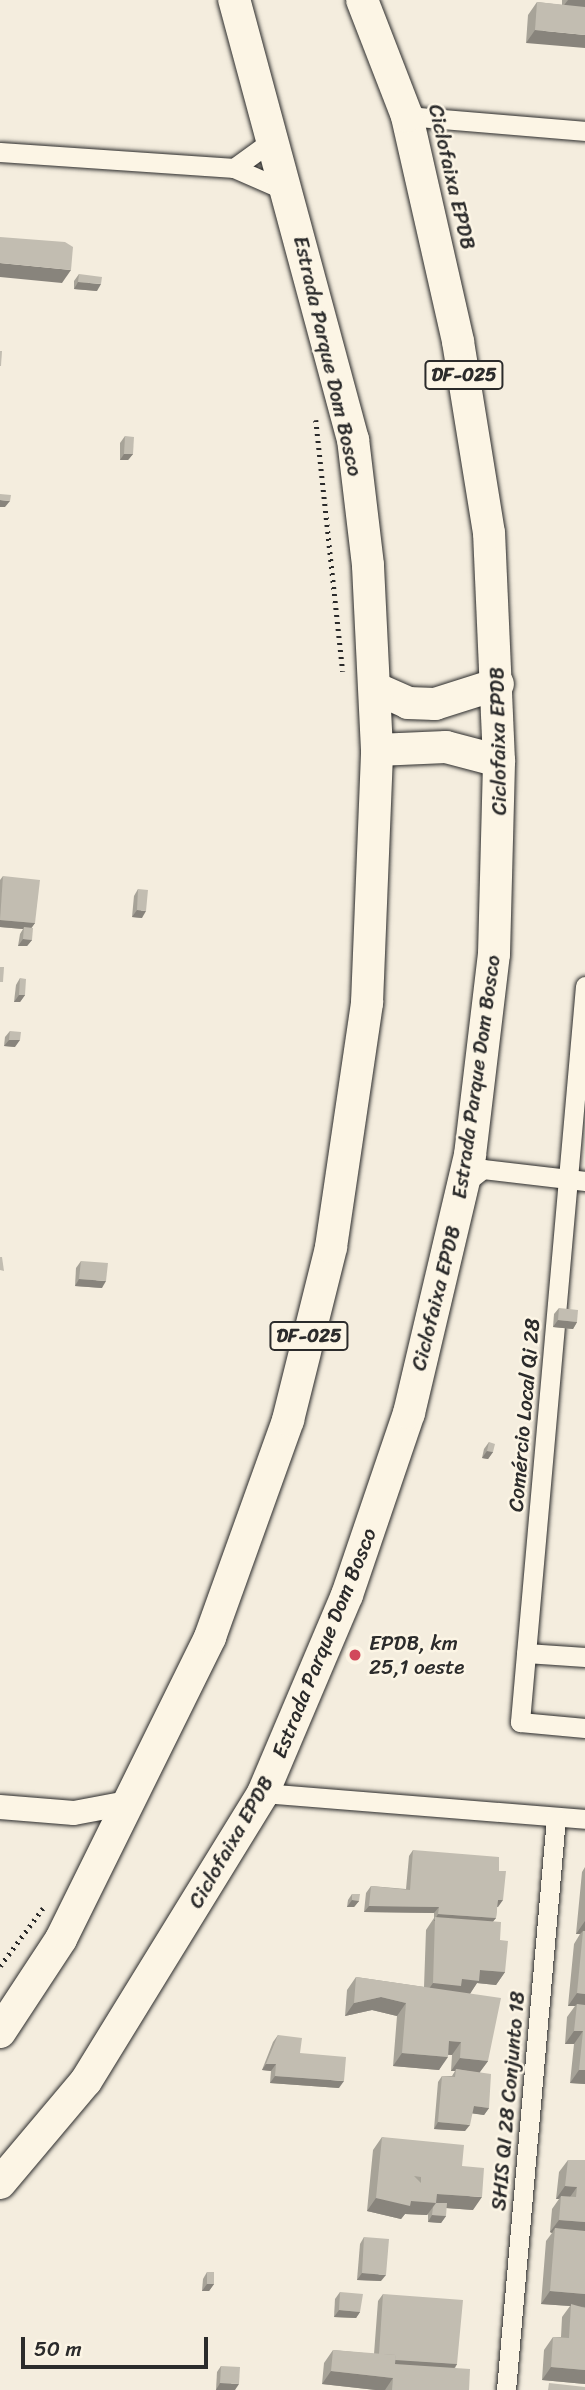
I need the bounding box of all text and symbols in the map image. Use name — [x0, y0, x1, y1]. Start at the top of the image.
street label: Ciclofaixa EPDB — [423, 102, 481, 252]
street label: Estrada Parque Dom Bosco — [288, 234, 368, 478]
road number: DF-025 — [424, 360, 504, 390]
street label: Ciclofaixa EPDB — [484, 666, 512, 816]
street label: Estrada Parque Dom Bosco — [446, 954, 506, 1200]
street label: Ciclofaixa EPDB — [406, 1223, 466, 1373]
street label: Comércio Local Qi 28 — [503, 1317, 545, 1513]
road number: DF-025 — [269, 1320, 349, 1352]
street label: Estrada Parque Dom Bosco — [266, 1525, 382, 1761]
place label: EPDB, km 25,1 oeste — [369, 1630, 464, 1680]
marker: EPDB, km 25,1 oeste — [347, 1647, 363, 1663]
street label: Ciclofaixa EPDB — [183, 1771, 279, 1913]
street label: SHIS QI 28 Conjunto 18 — [486, 1989, 530, 2213]
scale bar — [24, 2324, 212, 2368]
text: 50 m — [34, 2330, 82, 2368]

